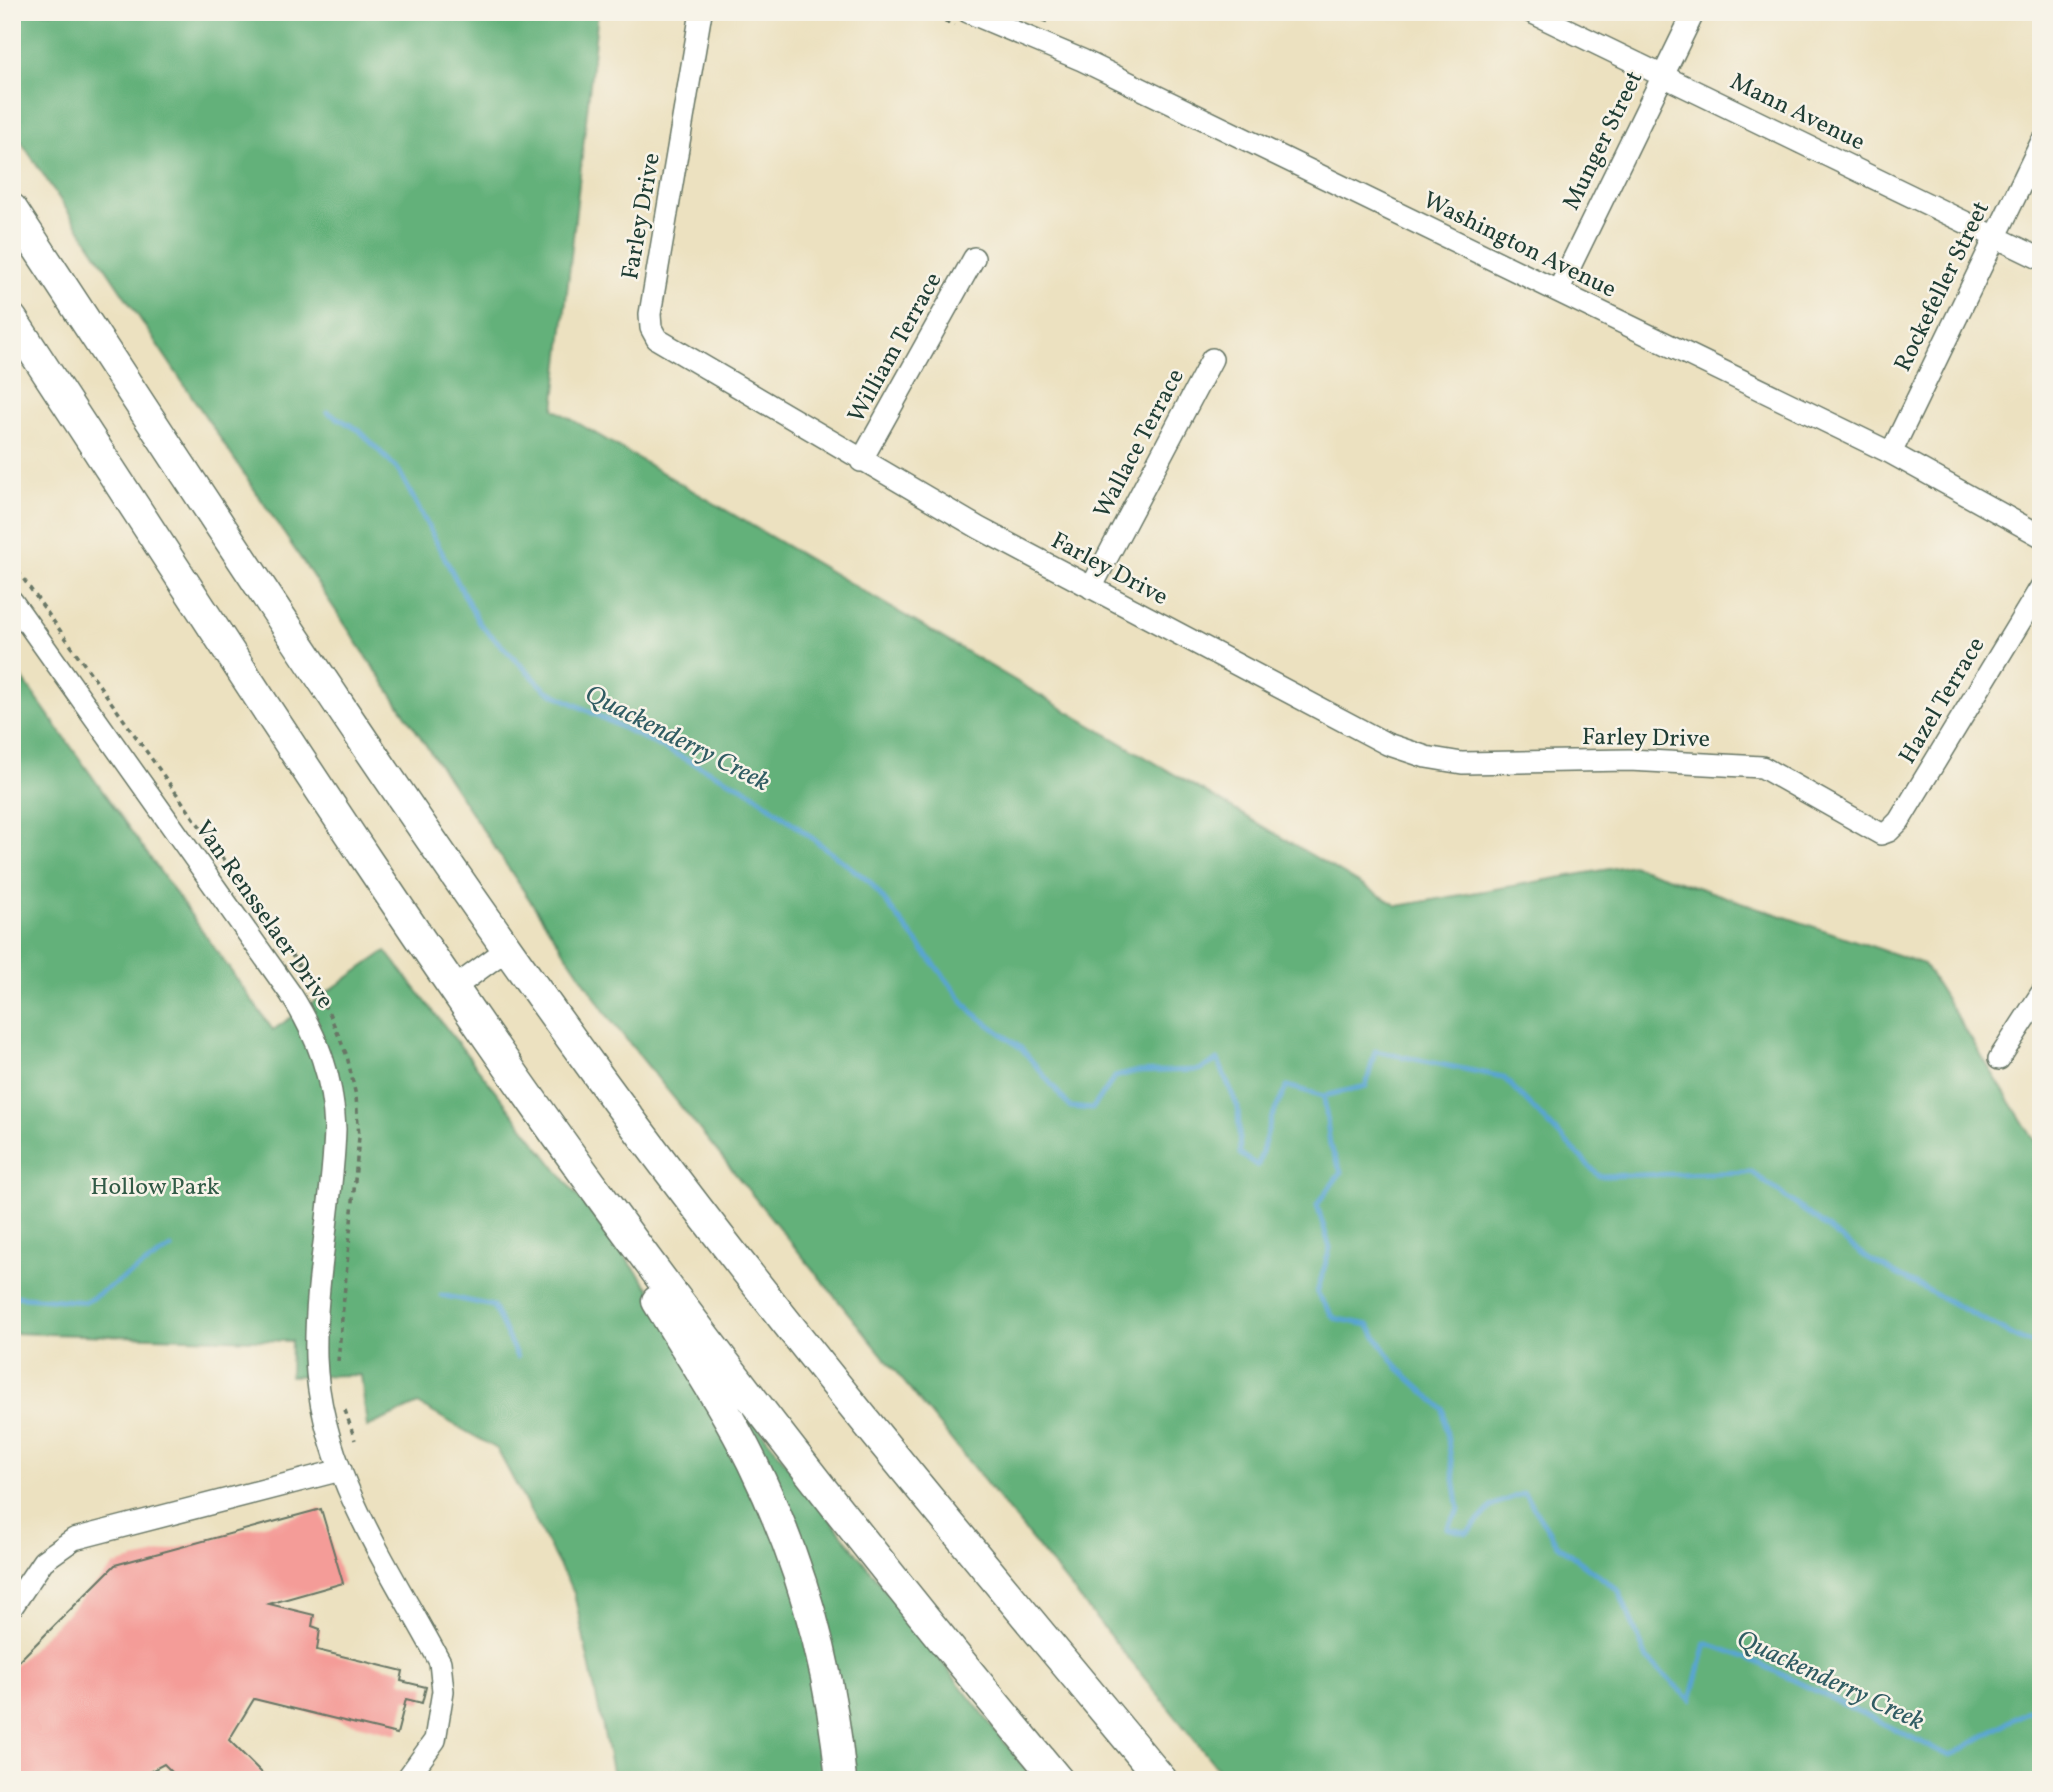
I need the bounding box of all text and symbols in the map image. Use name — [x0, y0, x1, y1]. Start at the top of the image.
street label: Mann Avenue — [1724, 65, 1870, 160]
street label: Munger Street — [1555, 66, 1652, 216]
street label: Farley Drive — [614, 150, 670, 282]
street label: Washington Avenue — [1417, 184, 1622, 307]
street label: Rockefeller Street — [1887, 196, 1999, 378]
street label: William Terrace — [840, 267, 951, 429]
street label: Wallace Terrace — [1086, 363, 1193, 525]
street label: Farley Drive — [1044, 525, 1174, 615]
street label: Hazel Terrace — [1891, 631, 1994, 771]
water label: Quackenderry Creek — [578, 677, 776, 801]
street label: Farley Drive — [1582, 721, 1710, 757]
street label: Van Rensselaer Drive — [186, 814, 341, 1016]
park label: Hollow Park — [90, 1171, 220, 1205]
water label: Quackenderry Creek — [1730, 1622, 1930, 1740]

